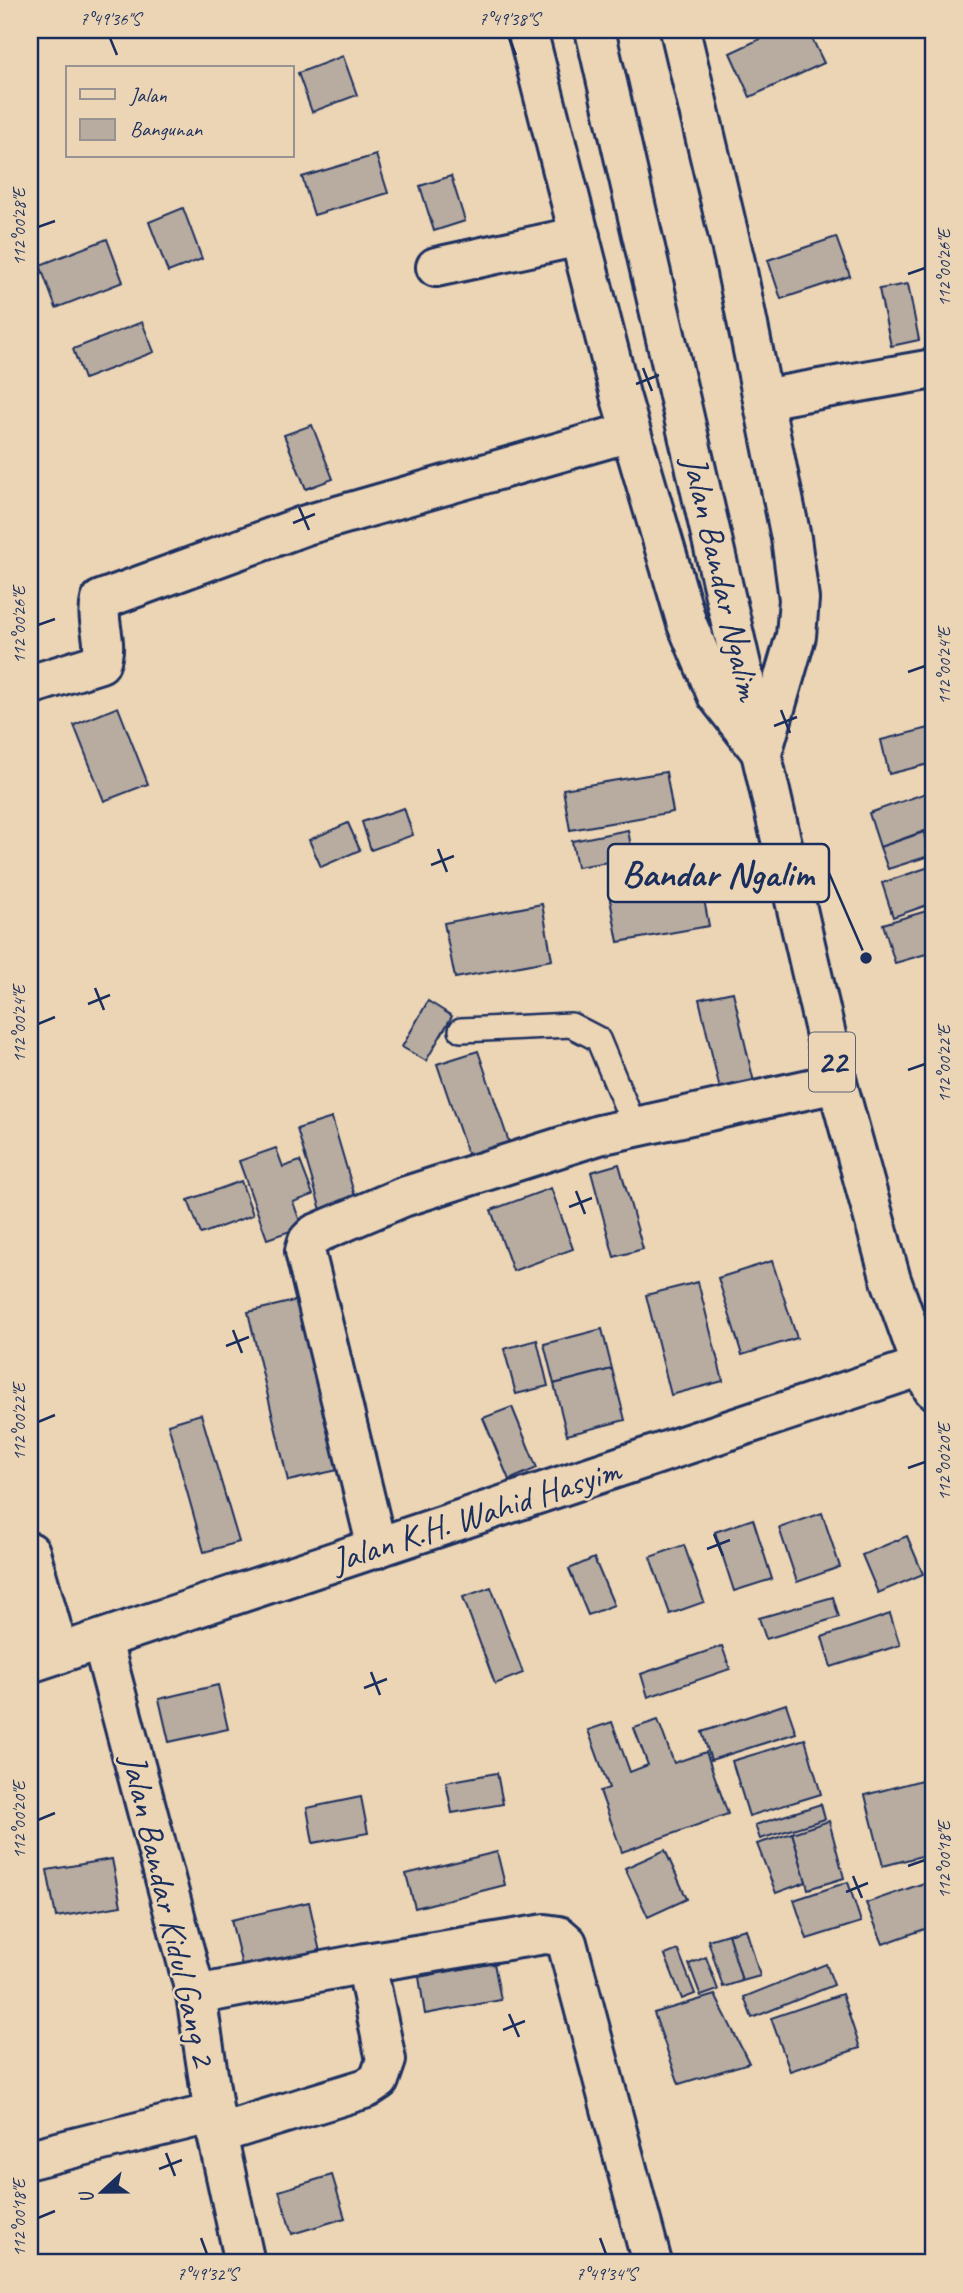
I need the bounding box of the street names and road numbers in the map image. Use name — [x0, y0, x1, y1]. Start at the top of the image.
street label: Jalan Bandar Ngalim — [672, 450, 773, 707]
road number: 22 — [809, 1032, 855, 1092]
street label: Jalan K.H. Wahid Hasyim — [324, 1446, 628, 1583]
street label: Jalan Bandar Kidul Gang 2 — [111, 1748, 227, 2073]

